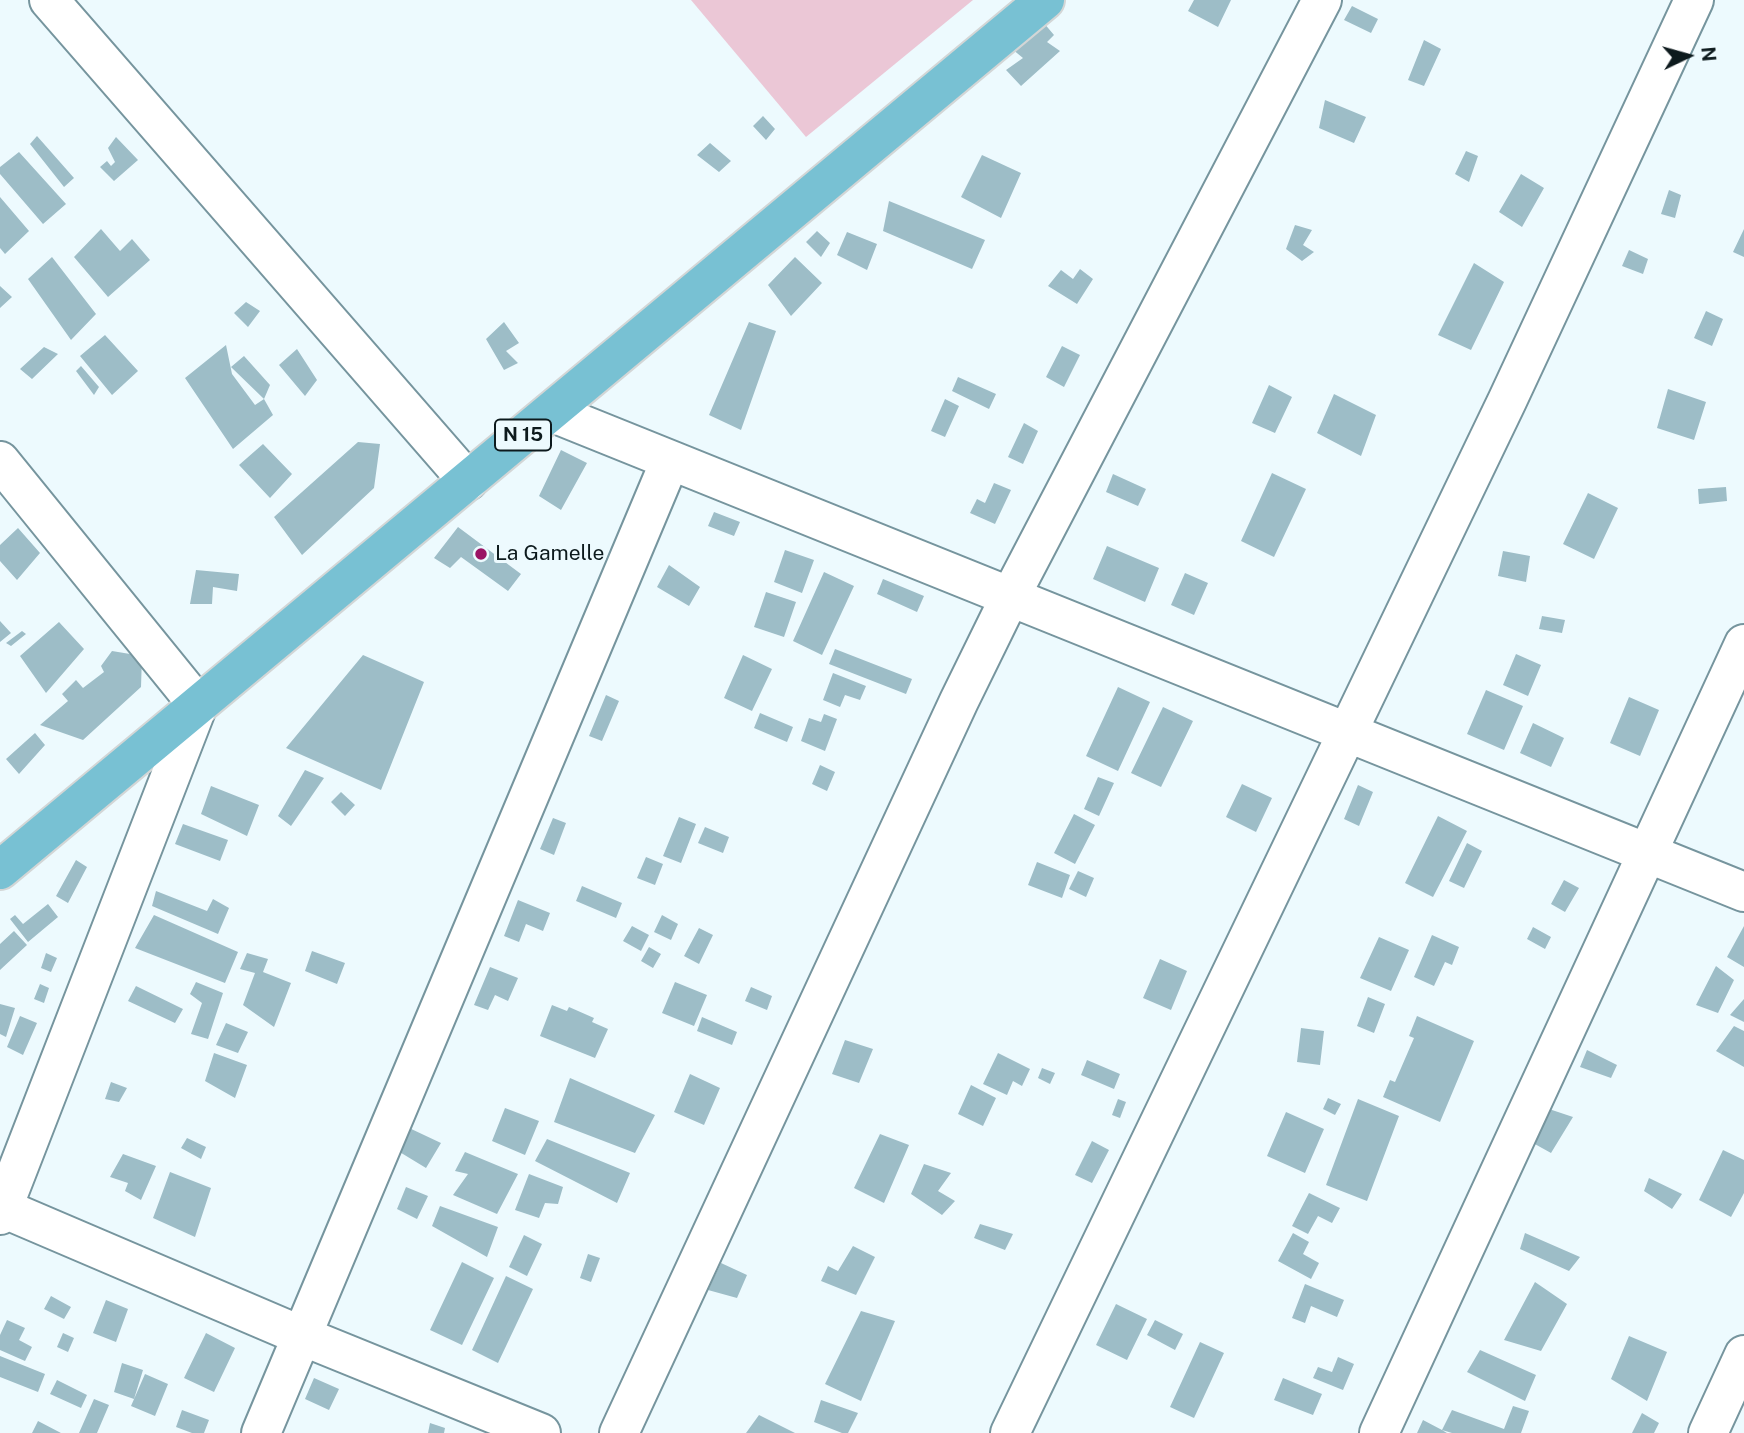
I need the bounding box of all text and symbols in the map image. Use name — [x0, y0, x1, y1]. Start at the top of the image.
north arrow — [1653, 21, 1723, 91]
text: N — [1697, 46, 1721, 63]
road number: N 15 — [495, 420, 551, 450]
place label: La Gamelle — [495, 541, 604, 567]
marker: La Gamelle — [473, 546, 489, 562]

